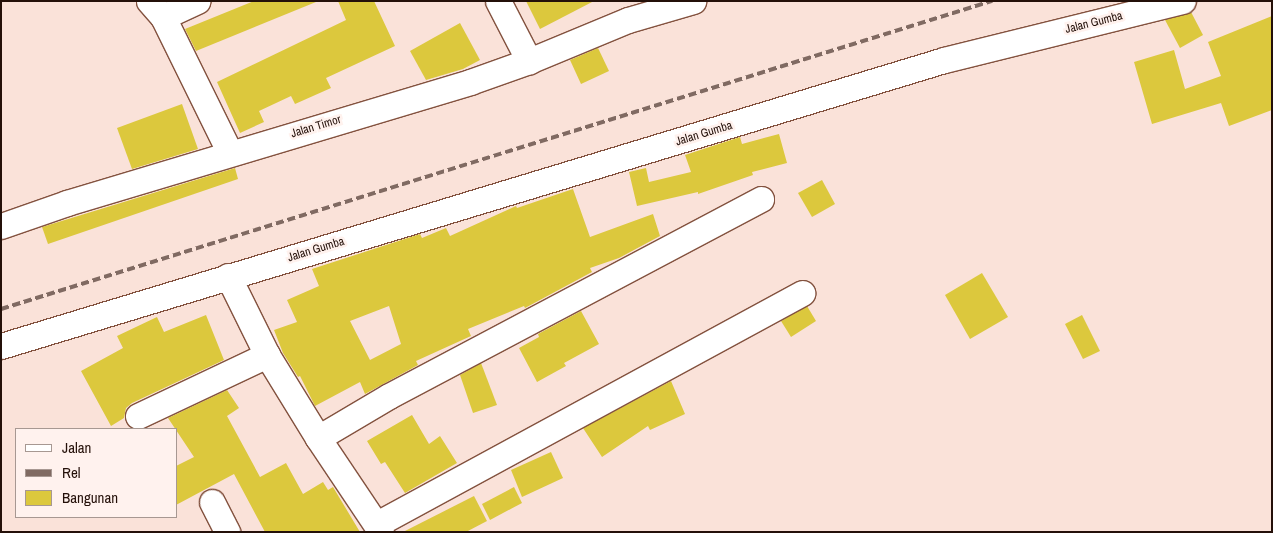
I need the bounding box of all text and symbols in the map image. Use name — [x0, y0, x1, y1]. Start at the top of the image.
street label: Jalan Gumba — [1064, 9, 1124, 37]
street label: Jalan Timor — [289, 113, 343, 141]
street label: Jalan Gumba — [674, 119, 734, 149]
street label: Jalan Gumba — [286, 235, 346, 265]
legend — [15, 428, 178, 518]
text: Jalan — [62, 437, 91, 458]
text: Rel — [62, 462, 80, 483]
text: Bangunan — [62, 487, 118, 508]

